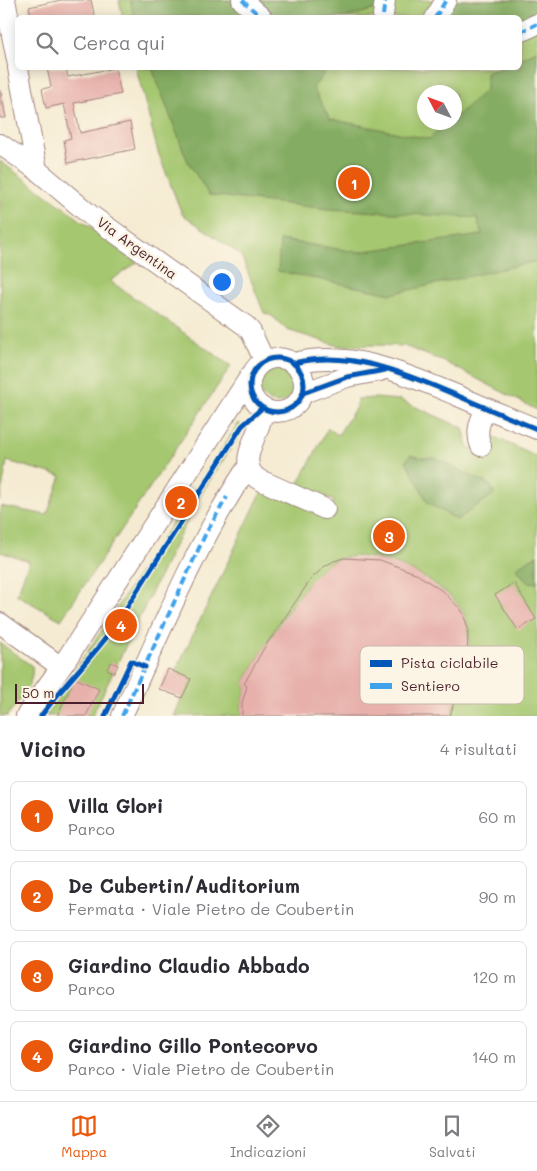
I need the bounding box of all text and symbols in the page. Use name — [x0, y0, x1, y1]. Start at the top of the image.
search box — [15, 15, 522, 70]
icon: search — [33, 29, 61, 57]
text: Cerca qui — [73, 30, 165, 55]
north arrow — [417, 85, 462, 130]
pin: 1 — [338, 164, 370, 202]
street label: Via Argentina — [93, 212, 181, 283]
your location — [209, 269, 235, 295]
pin: 2 — [165, 483, 197, 521]
pin: 3 — [373, 517, 405, 555]
pin: 4 — [105, 606, 137, 644]
legend — [360, 646, 524, 704]
text: Pista ciclabile — [401, 653, 498, 672]
text: Sentiero — [401, 676, 460, 695]
scale bar — [15, 681, 144, 704]
text: 50 m — [22, 683, 54, 702]
text: Vicino — [20, 735, 85, 762]
text: 4 risultati — [440, 738, 517, 759]
text: Villa Glori — [68, 793, 163, 818]
text: 1 — [33, 806, 41, 827]
text: 60 m — [479, 806, 516, 827]
text: Parco — [68, 818, 115, 839]
text: De Cubertin/Auditorium — [68, 873, 300, 898]
text: 2 — [33, 886, 41, 907]
text: 90 m — [479, 886, 516, 907]
text: Fermata · Viale Pietro de Coubertin — [68, 898, 354, 919]
text: Giardino Claudio Abbado — [68, 953, 310, 978]
text: 3 — [32, 966, 42, 987]
text: 120 m — [472, 966, 516, 987]
text: Parco — [68, 978, 115, 999]
text: Giardino Gillo Pontecorvo — [68, 1033, 318, 1058]
text: 4 — [32, 1046, 42, 1067]
text: 140 m — [472, 1046, 516, 1067]
text: Parco · Viale Pietro de Coubertin — [68, 1058, 334, 1079]
tab: Mappa — [61, 1112, 107, 1161]
tab: Indicazioni — [230, 1112, 306, 1161]
tab: Salvati — [429, 1112, 476, 1161]

